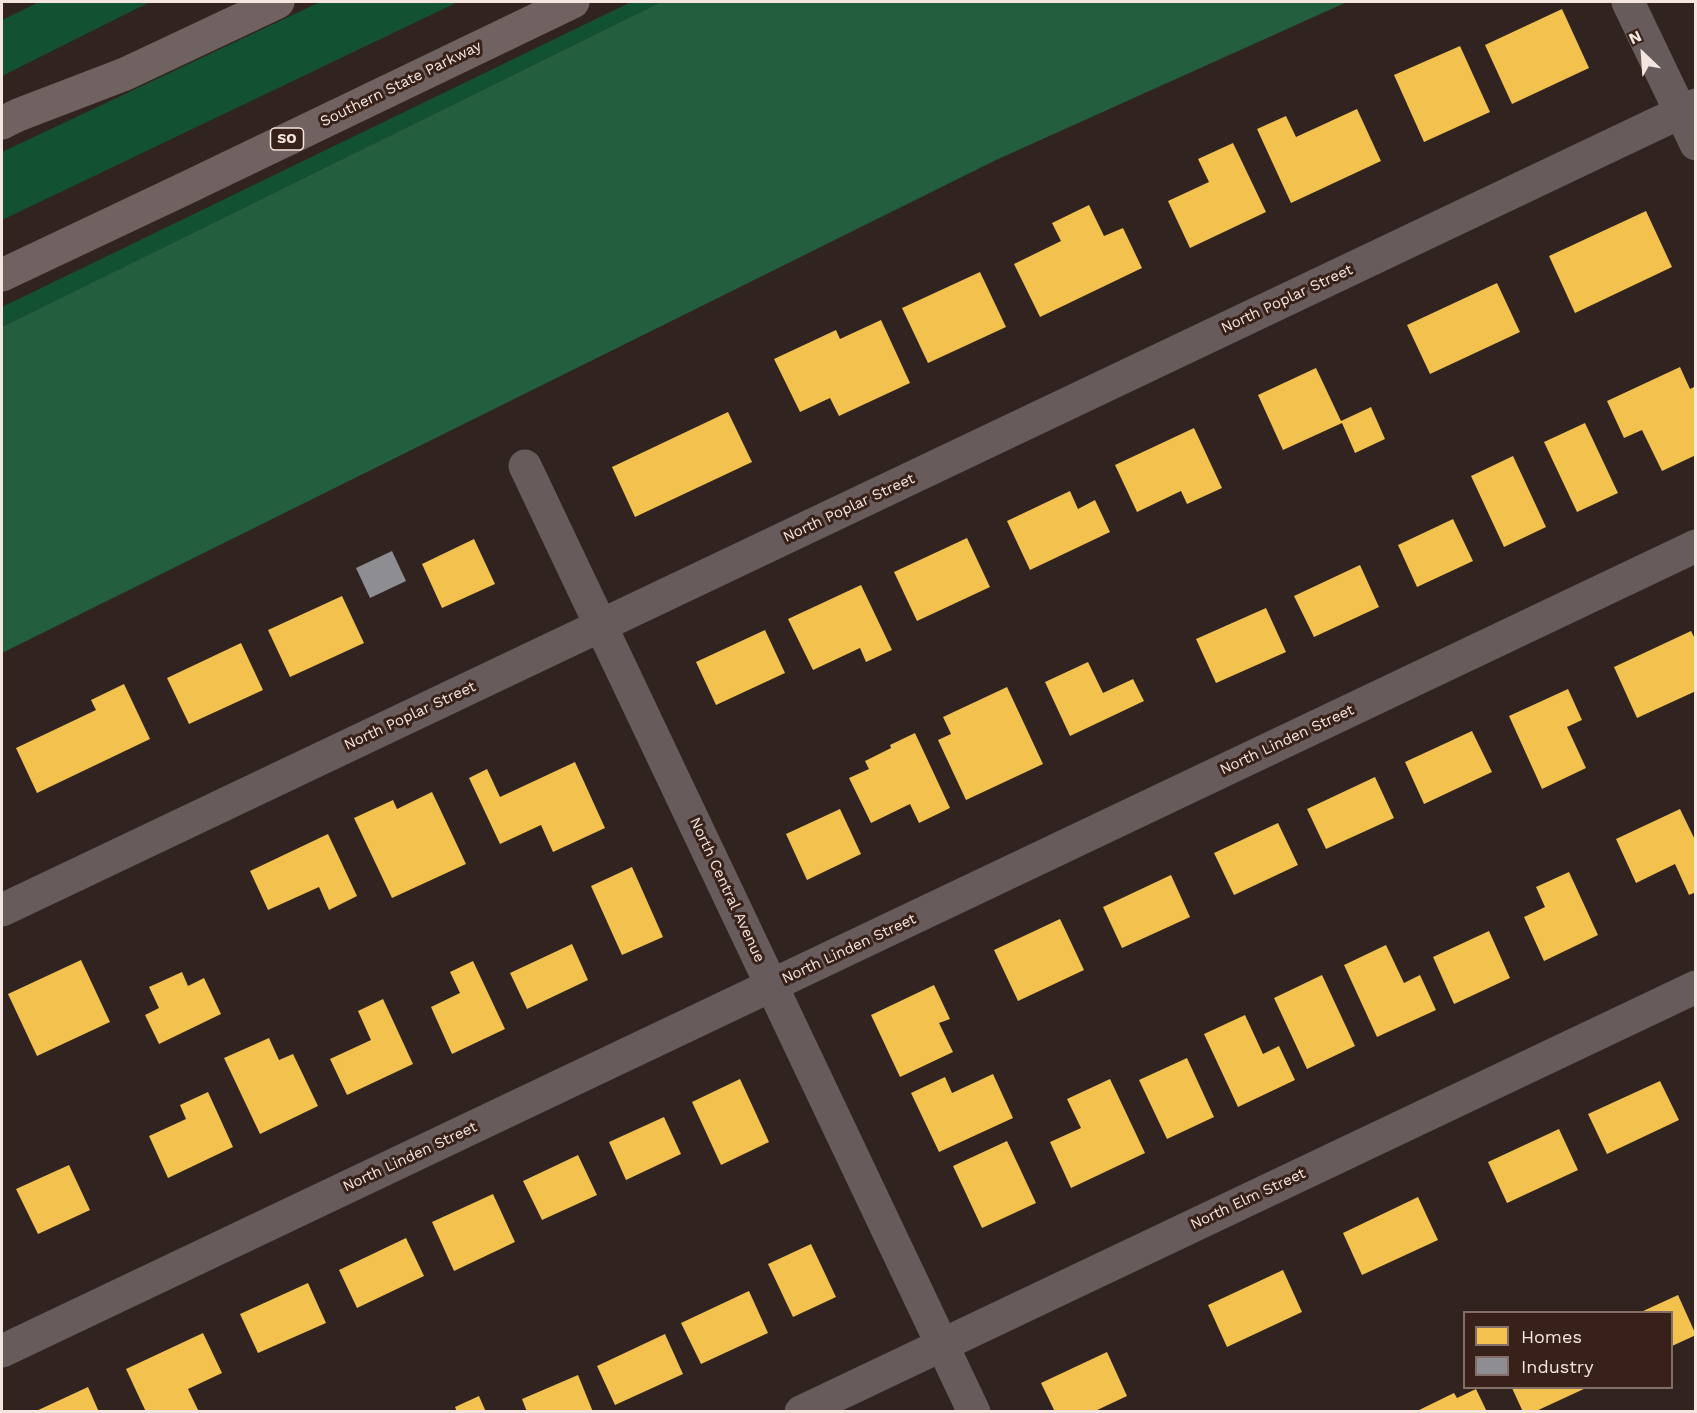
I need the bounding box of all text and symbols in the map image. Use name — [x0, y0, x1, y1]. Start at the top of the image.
north arrow — [1613, 24, 1673, 84]
text: N — [1626, 26, 1645, 48]
street label: Southern State Parkway — [317, 37, 485, 131]
road number: SO — [270, 128, 304, 150]
street label: North Poplar Street — [1218, 261, 1356, 337]
street label: North Poplar Street — [780, 470, 918, 546]
street label: North Poplar Street — [341, 678, 479, 754]
street label: North Linden Street — [1217, 701, 1357, 779]
street label: North Central Avenue — [685, 815, 769, 965]
street label: North Linden Street — [779, 910, 919, 988]
street label: North Linden Street — [340, 1118, 480, 1196]
street label: North Elm Street — [1188, 1164, 1308, 1234]
legend — [1463, 1311, 1673, 1389]
text: Homes — [1521, 1326, 1582, 1347]
text: Industry — [1521, 1356, 1593, 1377]

